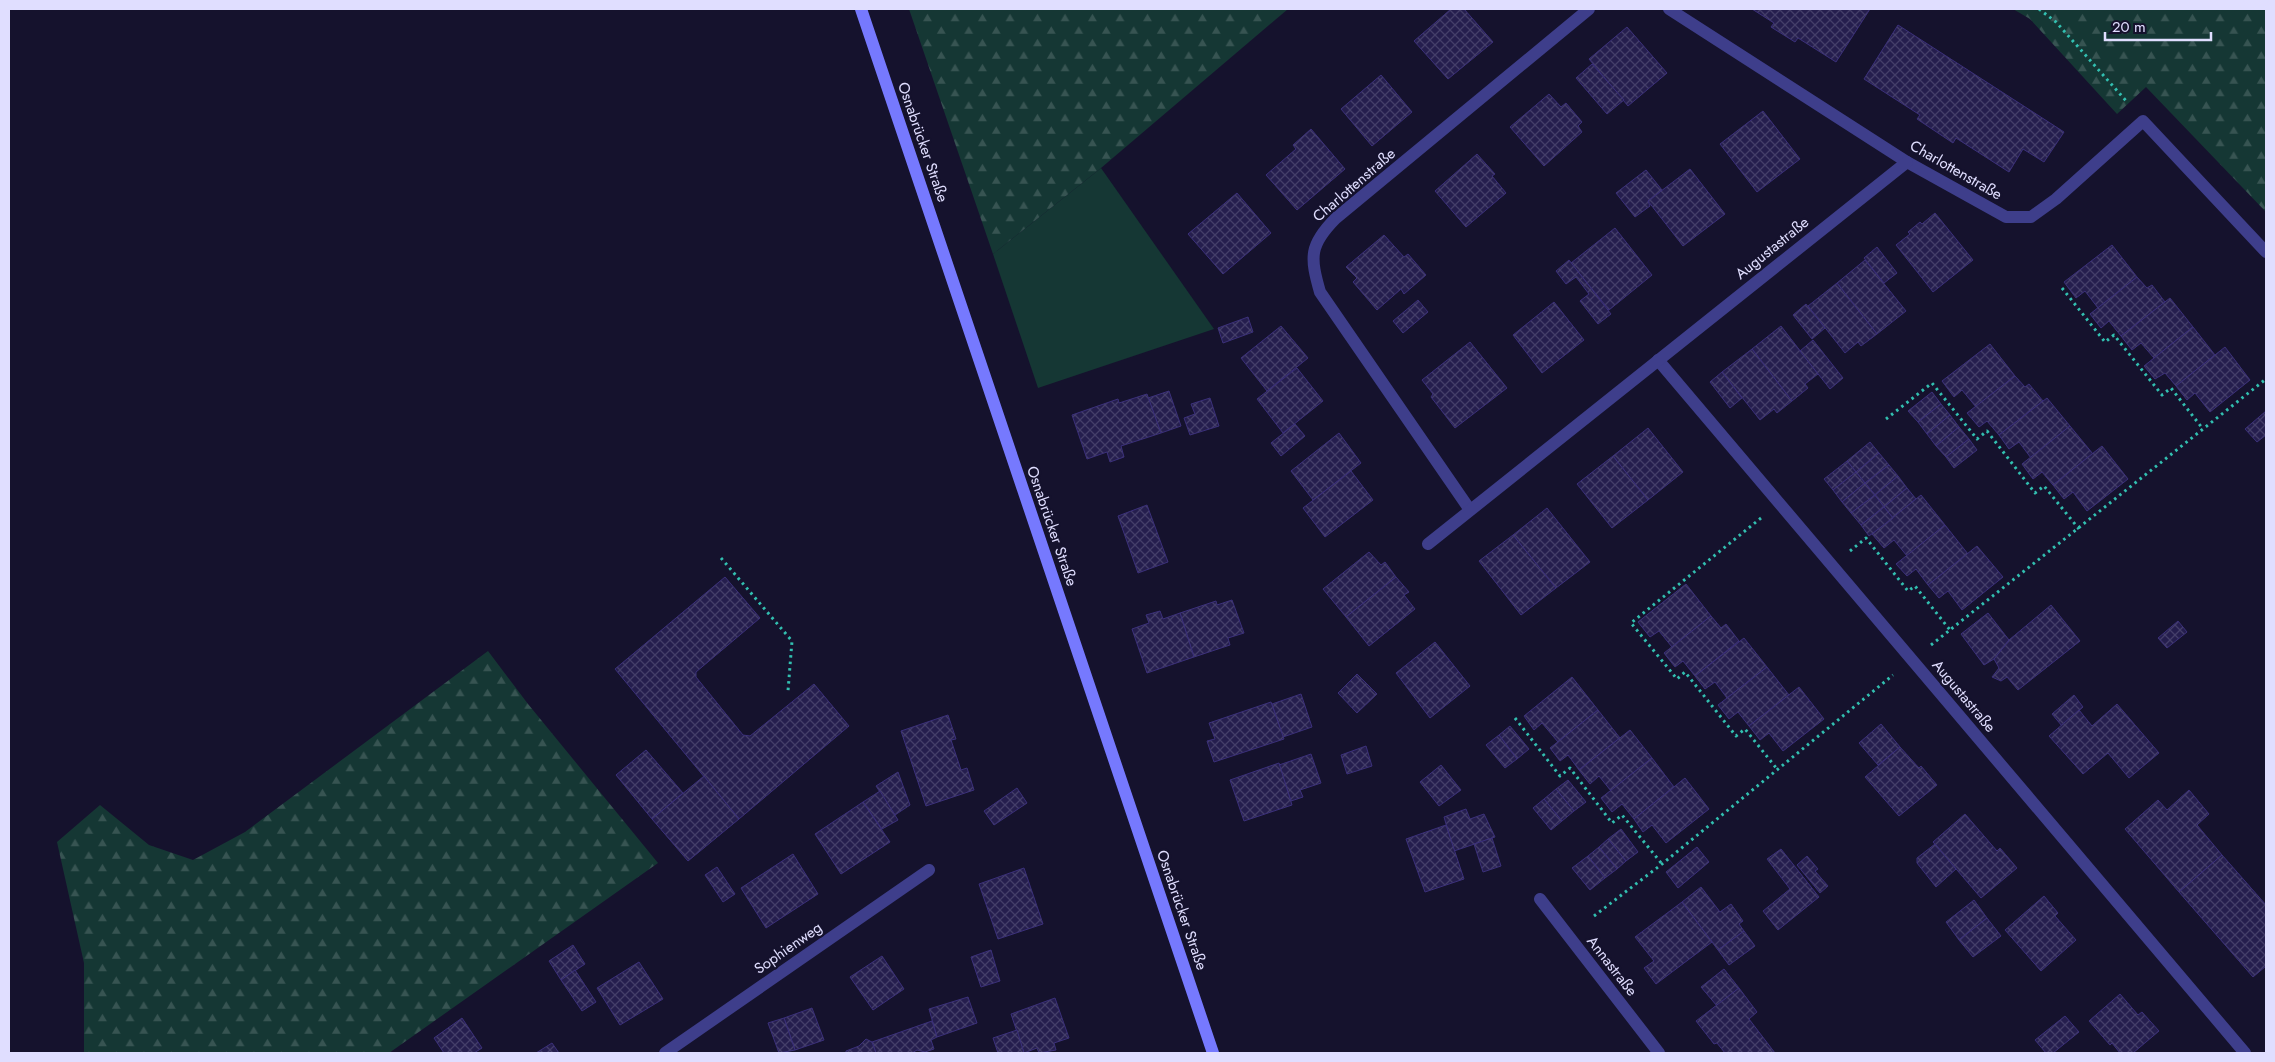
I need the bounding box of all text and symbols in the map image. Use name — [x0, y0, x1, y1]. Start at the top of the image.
scale bar — [2105, 10, 2211, 42]
text: 20 m — [2112, 16, 2146, 38]
street label: Osnabrücker Straße — [892, 79, 954, 205]
street label: Charlottenstraße — [1906, 135, 2006, 205]
street label: Charlottenstraße — [1308, 143, 1400, 227]
street label: Augustastraße — [1731, 211, 1814, 285]
street label: Osnabrücker Straße — [1021, 463, 1083, 589]
street label: Augustastraße — [1927, 655, 2001, 737]
street label: Osnabrücker Straße — [1151, 847, 1213, 973]
street label: Sophienweg — [750, 916, 826, 980]
street label: Annastraße — [1581, 931, 1643, 1001]

